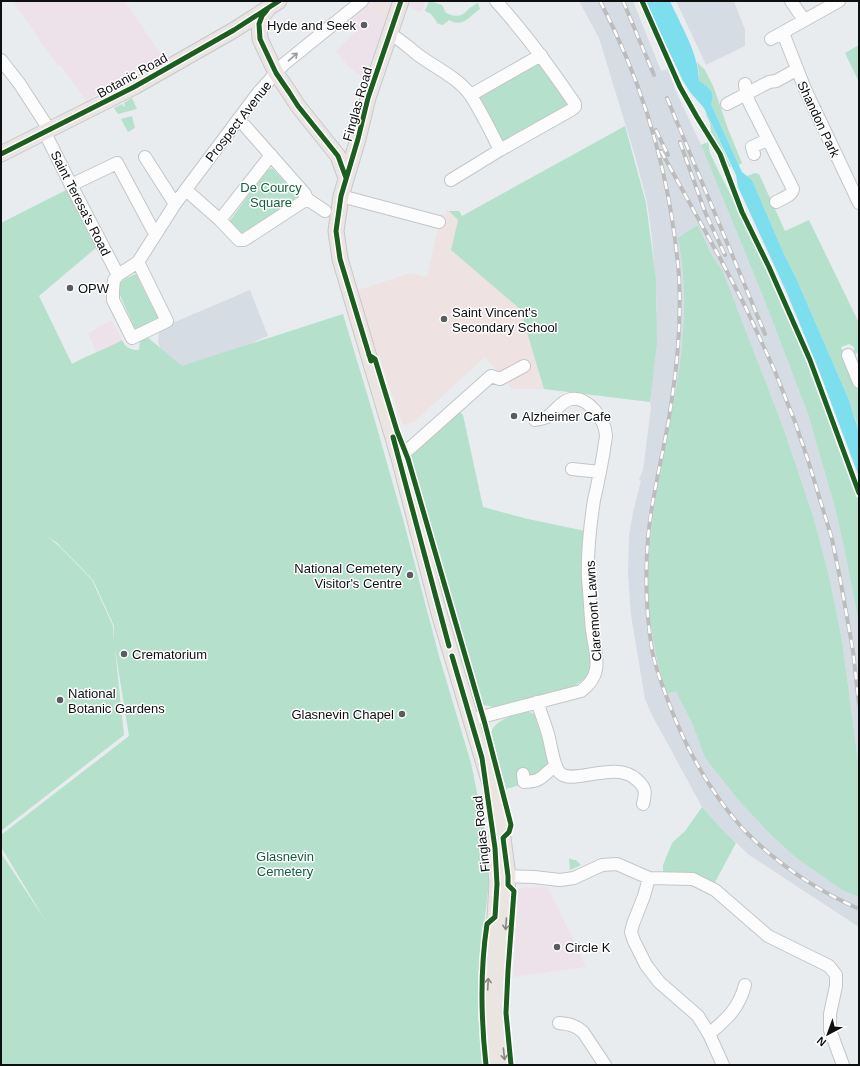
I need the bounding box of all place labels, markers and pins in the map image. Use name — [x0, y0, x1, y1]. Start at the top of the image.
place label: Hyde and Seek — [267, 18, 356, 33]
marker: Hyde and Seek — [359, 20, 369, 30]
place label: OPW — [78, 281, 110, 296]
marker: OPW — [65, 283, 75, 293]
place label: Saint Vincent's Secondary School — [452, 305, 558, 335]
marker: Saint Vincent's Secondary School — [439, 314, 449, 324]
place label: Alzheimer Cafe — [522, 409, 611, 424]
marker: Alzheimer Cafe — [509, 411, 519, 421]
place label: National Cemetery Visitor's Centre — [294, 561, 403, 591]
marker: National Cemetery Visitor's Centre — [405, 570, 415, 580]
place label: Crematorium — [132, 647, 207, 662]
marker: Crematorium — [119, 649, 129, 659]
place label: National Botanic Gardens — [68, 686, 165, 716]
marker: National Botanic Gardens — [55, 695, 65, 705]
place label: Glasnevin Chapel — [291, 707, 394, 722]
marker: Glasnevin Chapel — [397, 709, 407, 719]
place label: Circle K — [565, 940, 611, 955]
marker: Circle K — [552, 942, 562, 952]

